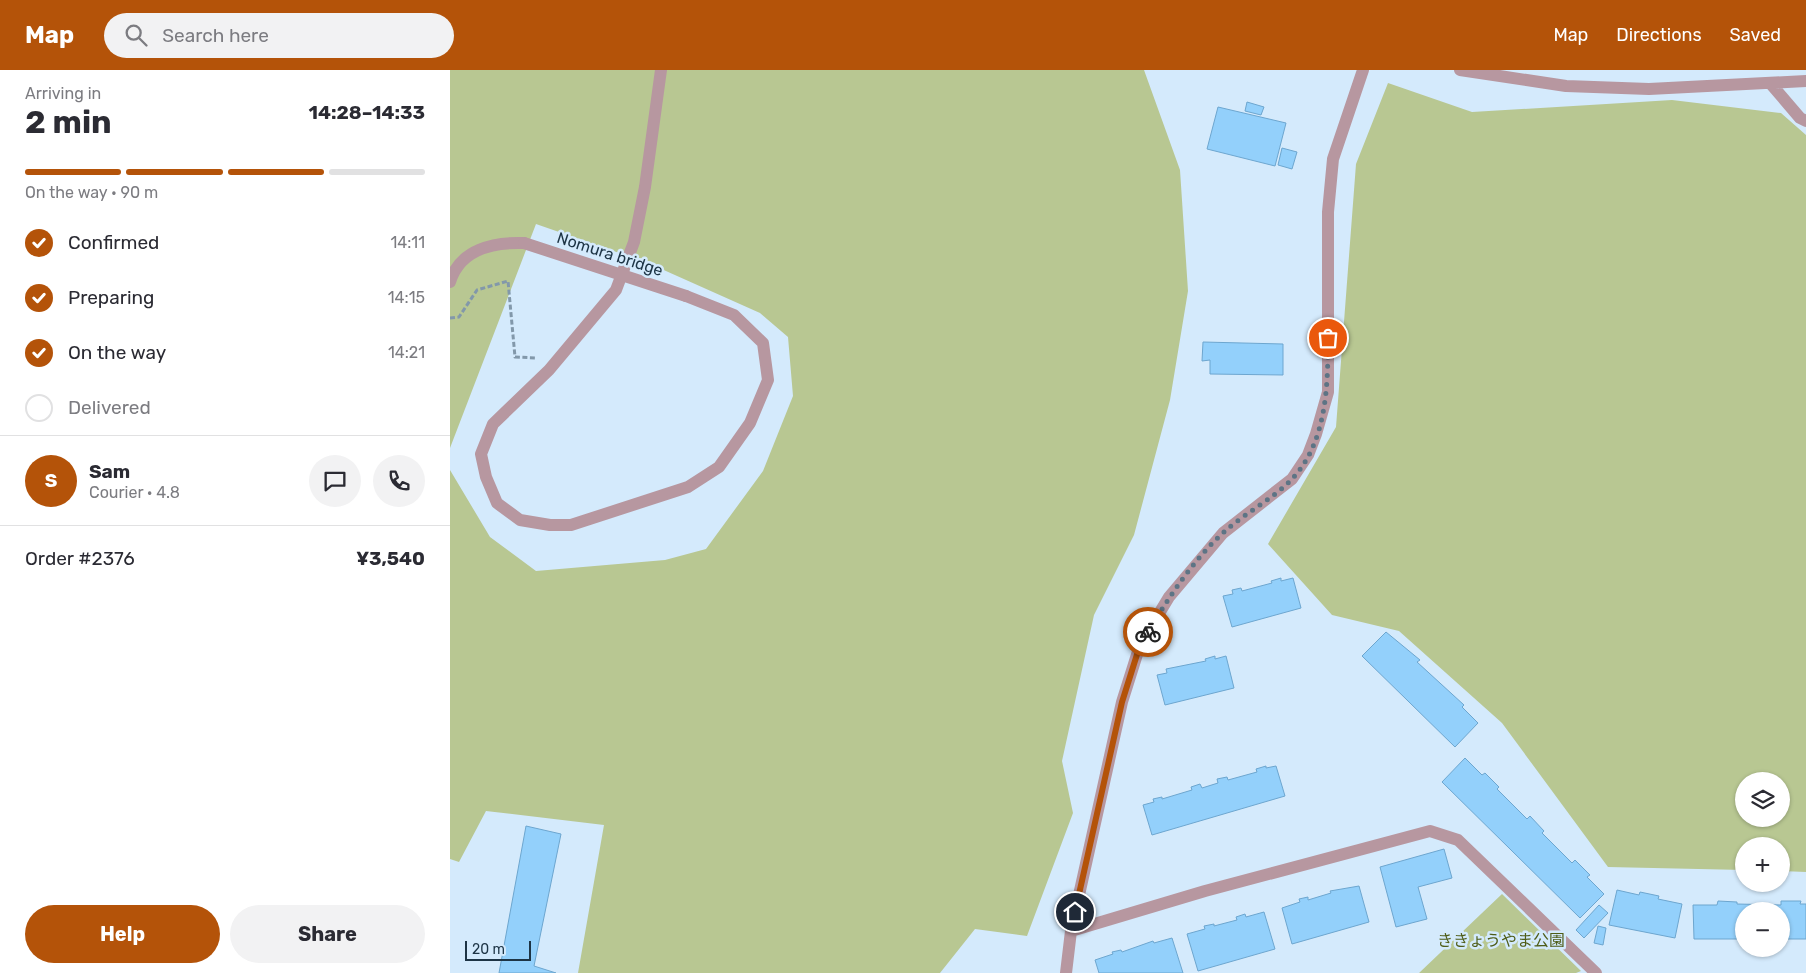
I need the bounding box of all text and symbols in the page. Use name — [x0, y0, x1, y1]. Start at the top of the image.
search box — [104, 13, 454, 58]
text: Map — [25, 21, 74, 49]
icon: search — [122, 21, 150, 49]
text: Search here — [162, 24, 269, 47]
text: Map — [1553, 24, 1588, 46]
text: Directions — [1616, 24, 1702, 46]
text: Saved — [1730, 24, 1781, 46]
text: Arriving in — [25, 84, 101, 103]
text: 14:28–14:33 — [309, 101, 425, 124]
text: 2 min — [25, 103, 112, 141]
text: On the way · 90 m — [25, 183, 158, 202]
street label: Nomura bridge — [555, 228, 665, 280]
icon: check — [25, 229, 53, 257]
text: Confirmed — [68, 231, 159, 254]
text: 14:11 — [390, 233, 425, 252]
icon: check — [25, 284, 53, 312]
text: Preparing — [68, 286, 154, 309]
text: 14:15 — [388, 288, 425, 307]
pin — [1307, 317, 1349, 359]
icon: bag — [1314, 324, 1342, 352]
icon: check — [25, 339, 53, 367]
text: On the way — [68, 341, 166, 364]
text: 14:21 — [388, 343, 425, 362]
text: Delivered — [68, 396, 151, 419]
button: chat — [309, 455, 361, 507]
button: phone — [373, 455, 425, 507]
text: Sam — [89, 460, 130, 483]
text: S — [45, 469, 57, 492]
text: Courier · 4.8 — [89, 483, 180, 502]
text: Order #2376 — [25, 547, 135, 570]
text: ¥3,540 — [356, 547, 425, 570]
courier — [1123, 607, 1173, 657]
icon: bike — [1134, 618, 1162, 646]
map controls — [1735, 772, 1790, 957]
button: layers — [1735, 772, 1790, 827]
button: + — [1735, 837, 1790, 892]
pin — [1054, 891, 1096, 933]
icon: home — [1061, 898, 1089, 926]
button: − — [1735, 902, 1790, 957]
button: Help — [25, 905, 220, 963]
button: Share — [230, 905, 425, 963]
park label: ききょうやま公園 — [1437, 931, 1565, 950]
scale bar — [465, 938, 531, 961]
text: 20 m — [472, 941, 505, 958]

